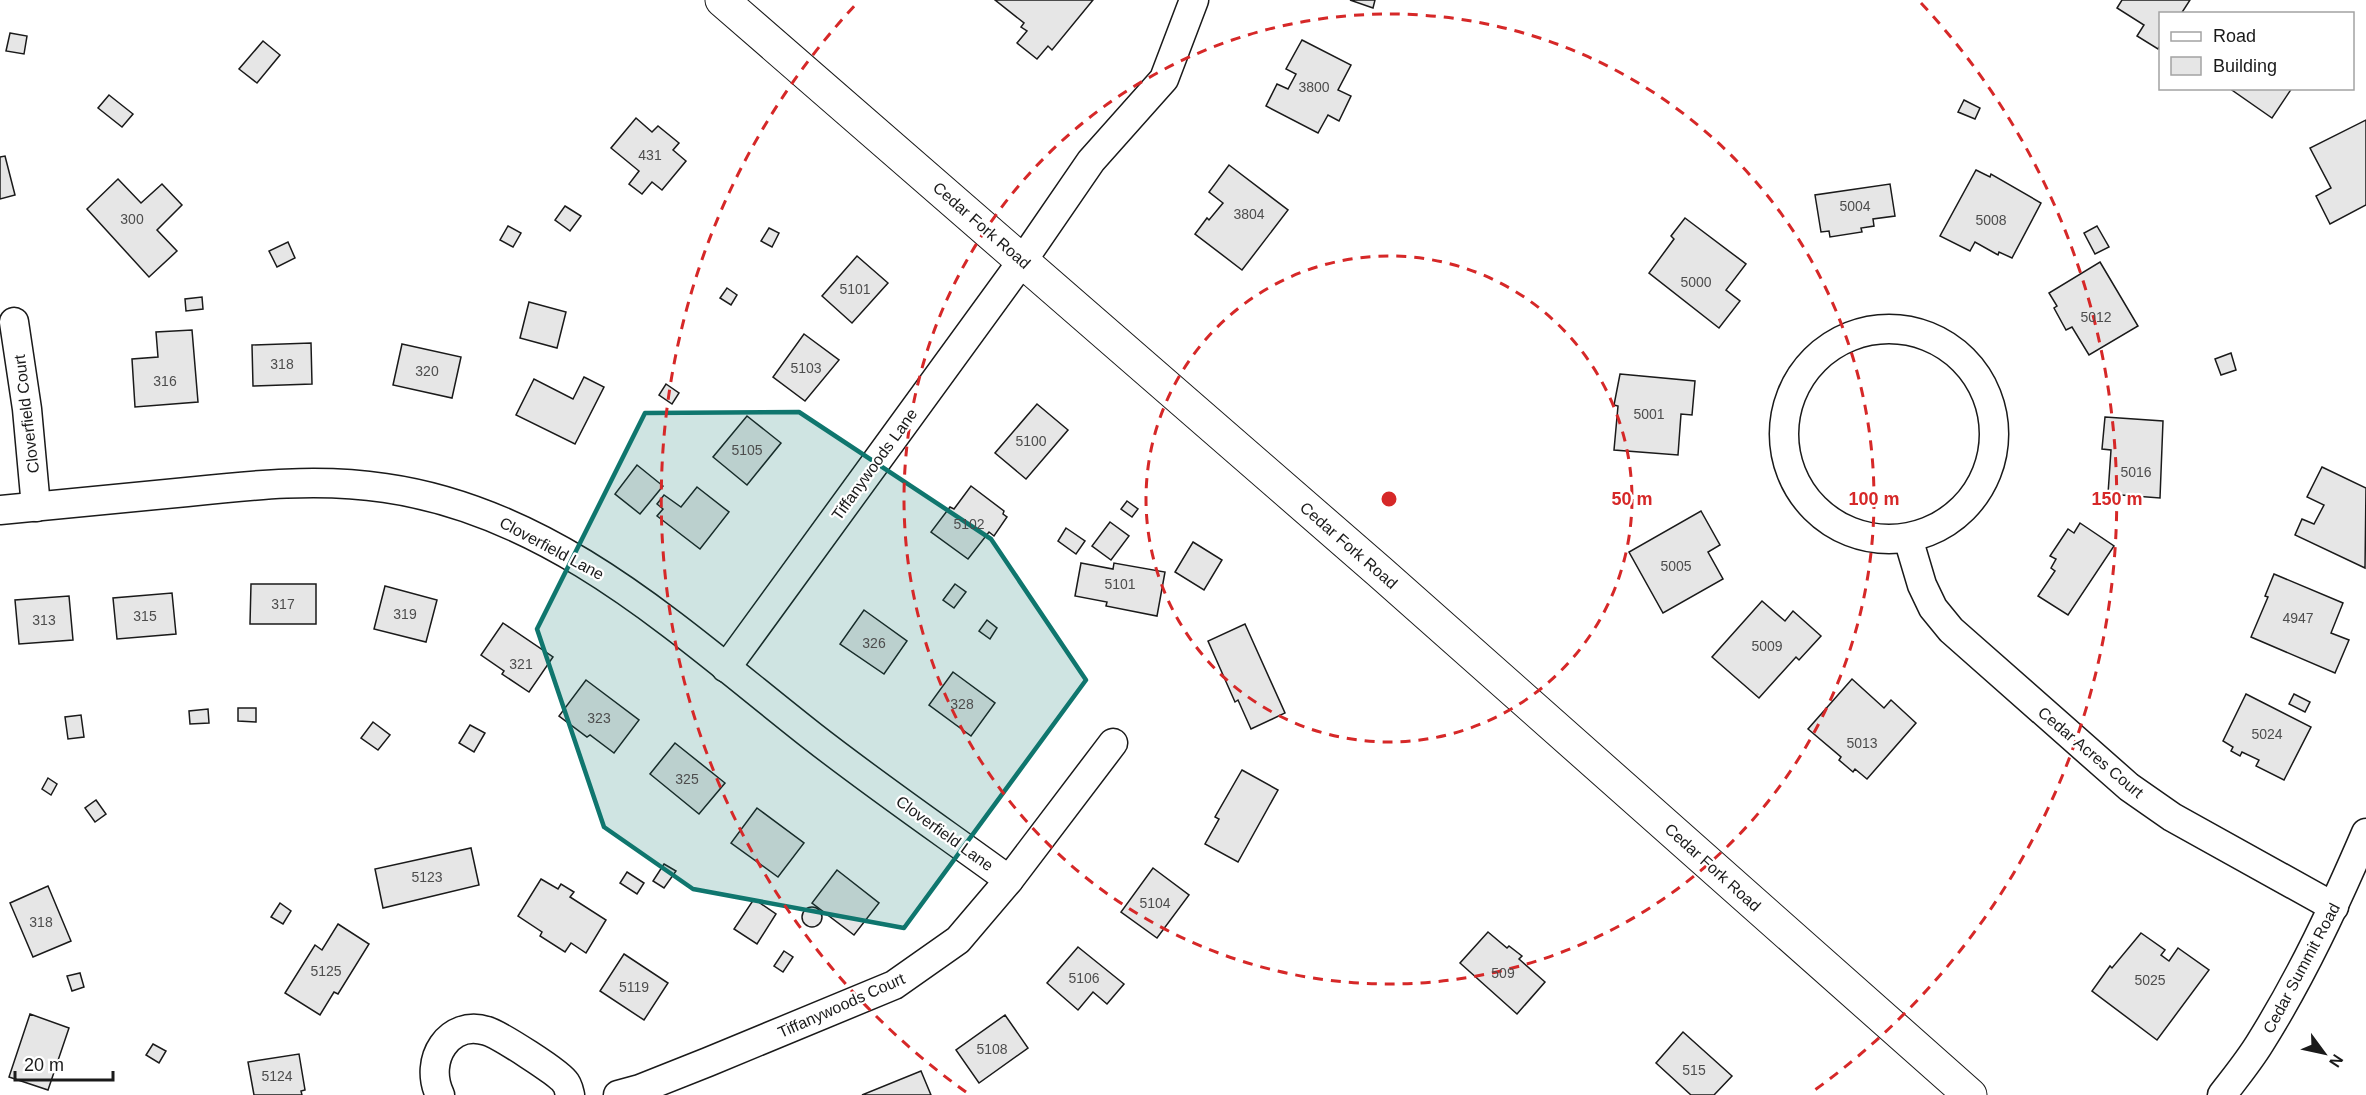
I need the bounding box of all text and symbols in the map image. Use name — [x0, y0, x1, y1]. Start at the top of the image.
legend — [2159, 12, 2354, 90]
text: Road — [2213, 26, 2256, 46]
text: Building — [2213, 56, 2277, 76]
house number: 3800 — [1298, 79, 1330, 95]
house number: 431 — [638, 147, 662, 163]
street label: Cedar Fork Road — [930, 179, 1034, 272]
house number: 5004 — [1839, 198, 1871, 214]
house number: 3804 — [1233, 206, 1265, 222]
house number: 300 — [120, 211, 144, 227]
house number: 5008 — [1975, 212, 2007, 228]
house number: 5000 — [1680, 274, 1712, 290]
house number: 5101 — [839, 281, 871, 297]
house number: 5012 — [2080, 309, 2112, 325]
street label: Cloverfield Court — [11, 353, 42, 474]
house number: 318 — [270, 356, 294, 372]
house number: 5103 — [790, 360, 822, 376]
house number: 320 — [415, 363, 439, 379]
house number: 316 — [153, 373, 177, 389]
street label: Tiffanywoods Lane — [828, 405, 921, 523]
house number: 5001 — [1633, 406, 1665, 422]
house number: 5100 — [1015, 433, 1047, 449]
house number: 5105 — [731, 442, 763, 458]
house number: 5016 — [2120, 464, 2152, 480]
centre of rings — [1379, 489, 1399, 509]
text: 50 m — [1611, 489, 1653, 509]
text: 100 m — [1848, 489, 1900, 509]
text: 150 m — [2091, 489, 2143, 509]
street label: Cedar Fork Road — [1297, 499, 1401, 592]
street label: Cloverfield Lane — [497, 514, 607, 583]
house number: 5102 — [953, 516, 985, 532]
house number: 5005 — [1660, 558, 1692, 574]
house number: 5101 — [1104, 576, 1136, 592]
house number: 317 — [271, 596, 295, 612]
house number: 319 — [393, 606, 417, 622]
house number: 315 — [133, 608, 157, 624]
house number: 4947 — [2282, 610, 2314, 626]
house number: 313 — [32, 612, 56, 628]
house number: 326 — [862, 635, 886, 651]
house number: 5009 — [1751, 638, 1783, 654]
house number: 321 — [509, 656, 533, 672]
house number: 328 — [950, 696, 974, 712]
street label: Cedar Acres Court — [2035, 704, 2147, 802]
house number: 323 — [587, 710, 611, 726]
house number: 5024 — [2251, 726, 2283, 742]
house number: 5013 — [1846, 735, 1878, 751]
house number: 325 — [675, 771, 699, 787]
street label: Cloverfield Lane — [893, 793, 997, 874]
street label: Cedar Fork Road — [1661, 820, 1764, 915]
house number: 5123 — [411, 869, 443, 885]
house number: 5104 — [1139, 895, 1171, 911]
street label: Cedar Summit Road — [2260, 900, 2343, 1036]
house number: 318 — [29, 914, 53, 930]
house number: 5125 — [310, 963, 342, 979]
house number: 509 — [1491, 965, 1515, 981]
street label: Tiffanywoods Court — [775, 970, 908, 1041]
house number: 5106 — [1068, 970, 1100, 986]
house number: 5025 — [2134, 972, 2166, 988]
house number: 5119 — [619, 979, 649, 995]
north arrow — [2294, 1023, 2354, 1083]
house number: 5108 — [976, 1041, 1008, 1057]
scale bar — [15, 1044, 112, 1082]
text: N — [2326, 1051, 2346, 1070]
text: 20 m — [24, 1055, 64, 1075]
house number: 515 — [1682, 1062, 1706, 1078]
house number: 5124 — [261, 1068, 293, 1084]

